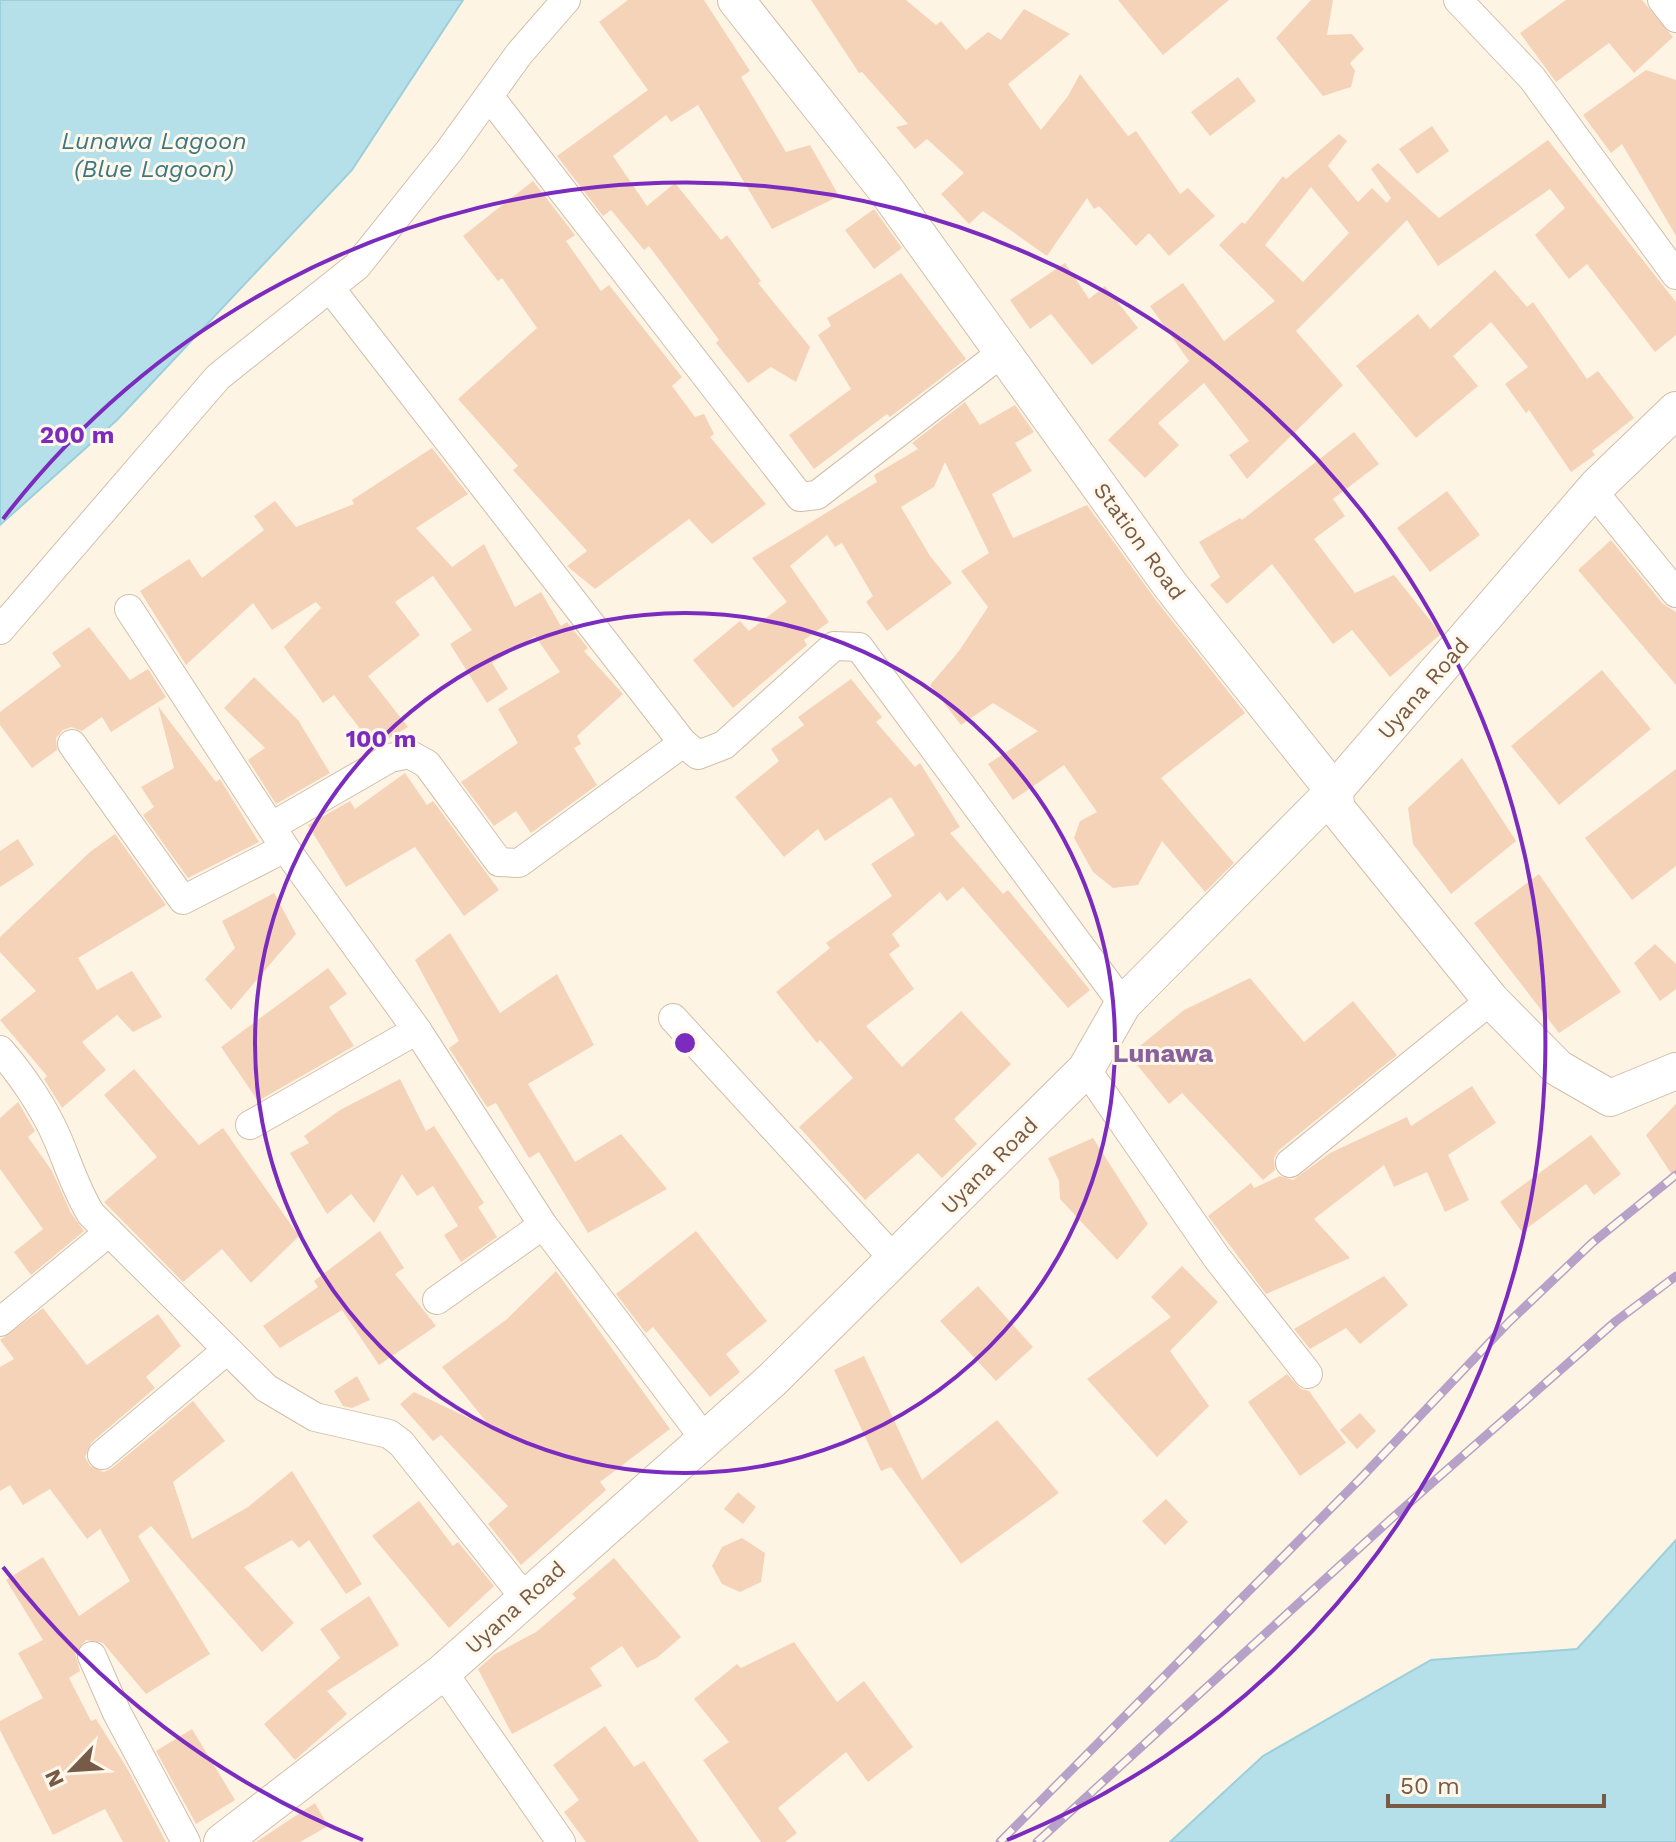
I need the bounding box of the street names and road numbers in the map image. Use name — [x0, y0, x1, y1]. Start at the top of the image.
street label: Station Road — [1089, 478, 1190, 605]
street label: Uyana Road — [1373, 633, 1474, 744]
street label: Uyana Road — [936, 1112, 1043, 1219]
street label: Uyana Road — [460, 1556, 570, 1659]

